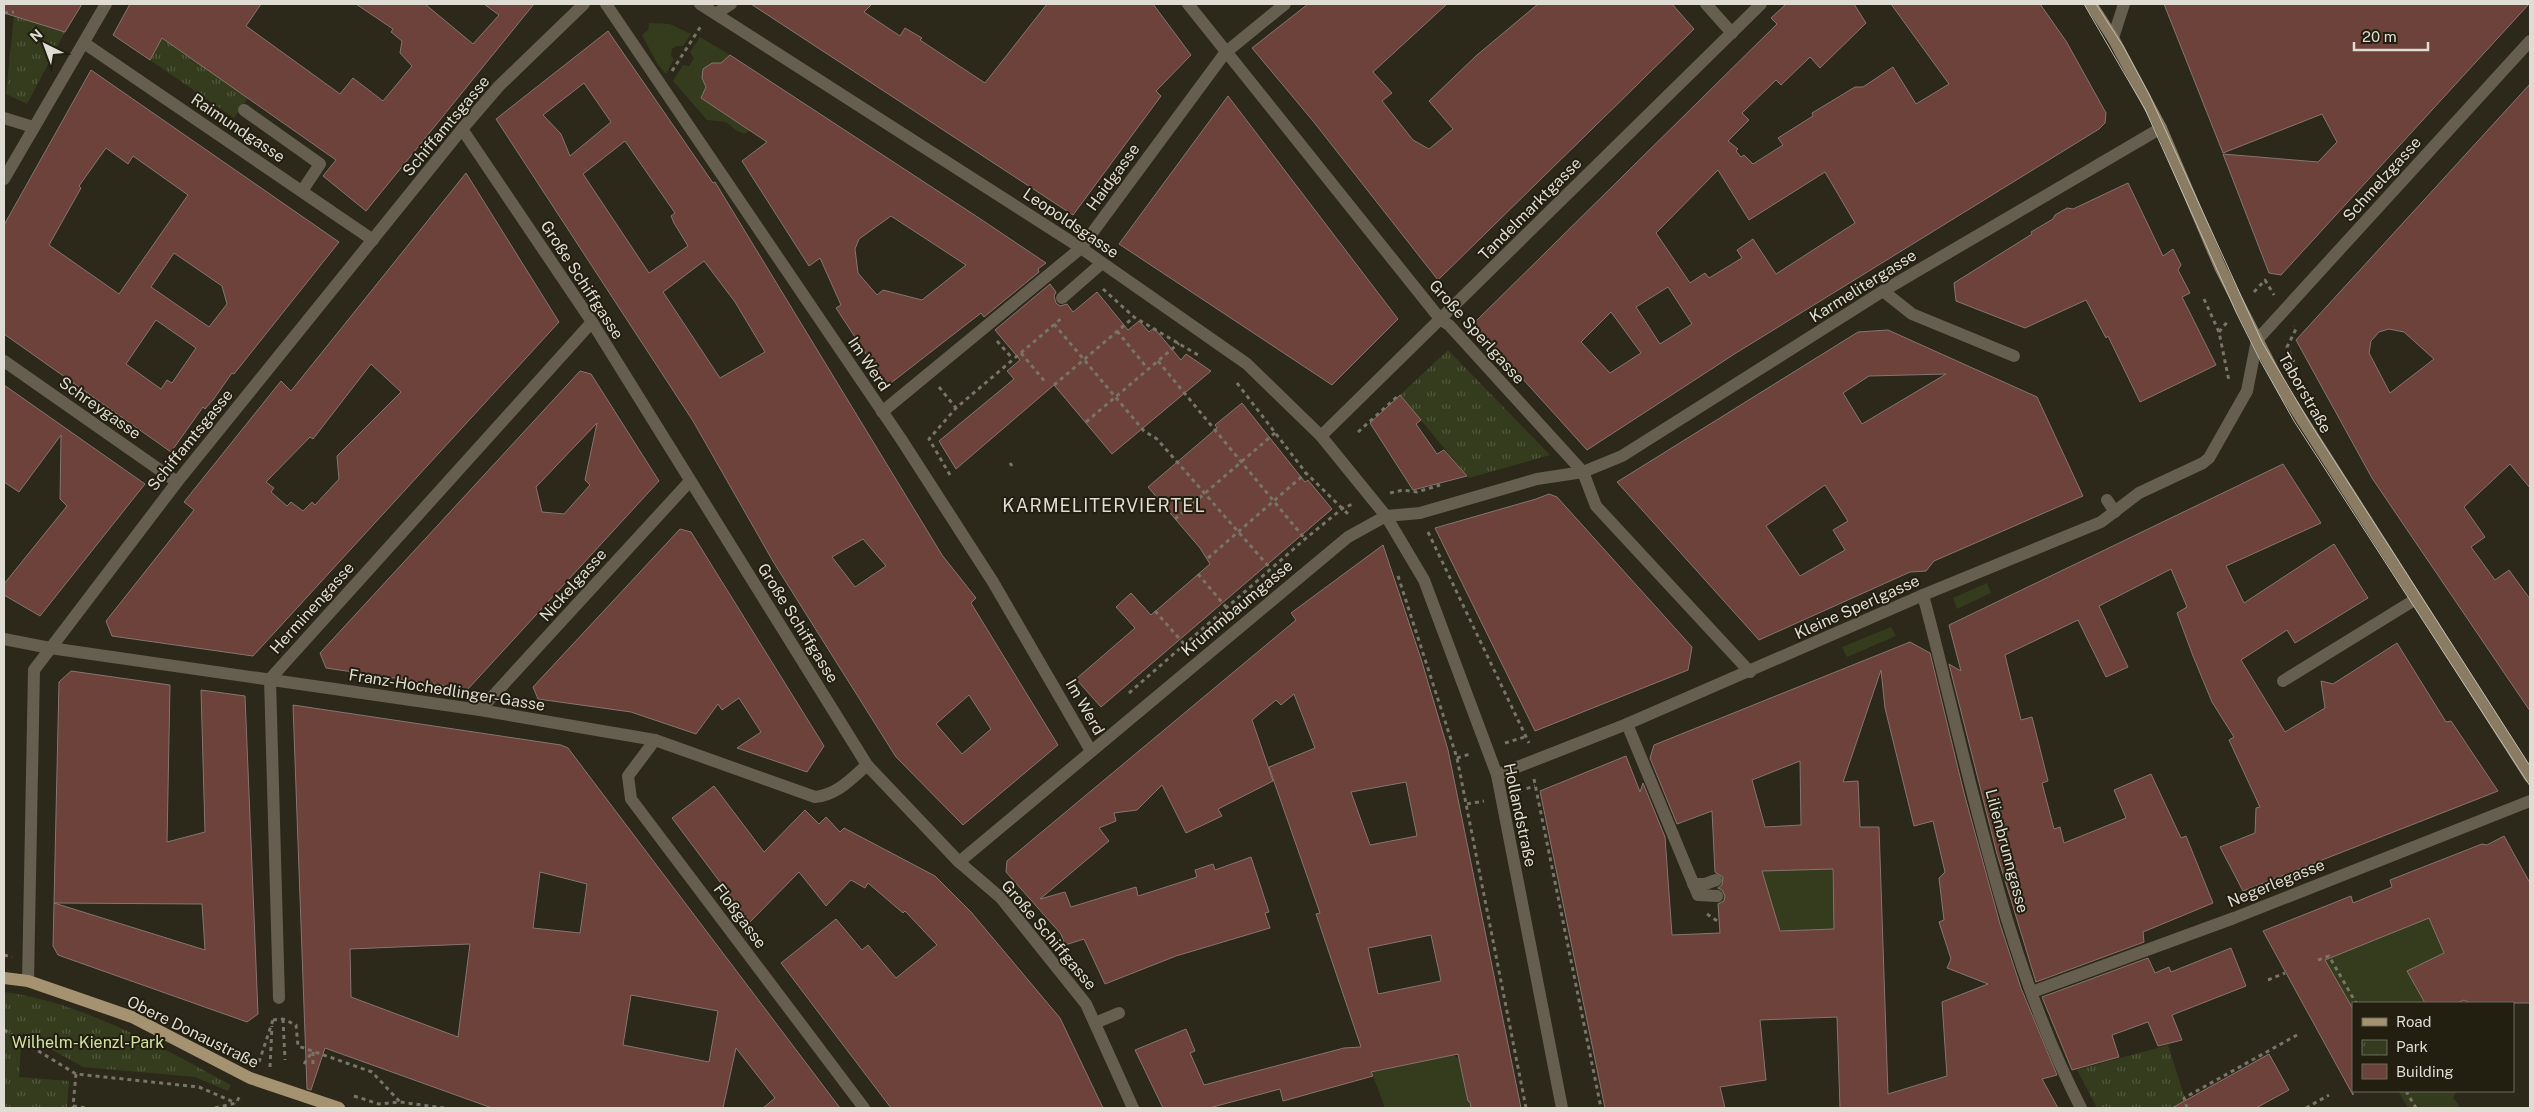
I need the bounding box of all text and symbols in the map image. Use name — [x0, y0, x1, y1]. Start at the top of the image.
north arrow — [20, 20, 70, 70]
scale bar — [2354, 20, 2428, 52]
text: N — [27, 26, 46, 45]
text: 20 m — [2362, 28, 2397, 45]
street label: Schiffamtsgasse — [398, 72, 494, 180]
street label: Raimundgasse — [187, 90, 289, 166]
street label: Schmelzgasse — [2339, 133, 2425, 225]
street label: Haidgasse — [1082, 140, 1144, 214]
street label: Tandelmarktgasse — [1475, 154, 1585, 264]
street label: Leopoldsgasse — [1020, 184, 1122, 262]
street label: Große Schiffgasse — [537, 217, 627, 343]
street label: Karmelitergasse — [1806, 246, 1920, 326]
street label: Große Sperlgasse — [1425, 276, 1529, 388]
street label: Im Werd — [844, 333, 894, 395]
street label: Taborstraße — [2274, 349, 2336, 437]
street label: Schreygasse — [55, 373, 145, 443]
street label: Schiffamtsgasse — [143, 385, 237, 495]
district label: KARMELITERVIERTEL — [1002, 495, 1206, 516]
street label: Nickelgasse — [535, 545, 611, 625]
street label: Krummbaumgasse — [1177, 556, 1297, 660]
street label: Herminengasse — [266, 558, 358, 658]
street label: Große Schiffgasse — [754, 560, 842, 686]
street label: Kleine Sperlgasse — [1792, 571, 1922, 643]
street label: Franz-Hochedlinger-Gasse — [347, 665, 547, 715]
street label: Im Werd — [1061, 676, 1109, 738]
street label: Hollandstraße — [1500, 761, 1540, 869]
street label: Lilienbrunngasse — [1981, 787, 2033, 915]
street label: Negerlegasse — [2225, 855, 2327, 911]
street label: Große Schiffgasse — [998, 876, 1100, 994]
street label: Floßgasse — [710, 880, 770, 952]
street label: Obere Donaustraße — [124, 992, 262, 1072]
legend — [2352, 1002, 2514, 1092]
text: Road — [2396, 1013, 2432, 1030]
park label: Wilhelm-Kienzl-Park — [12, 1033, 164, 1052]
text: Park — [2396, 1038, 2428, 1055]
text: Building — [2396, 1063, 2454, 1080]

